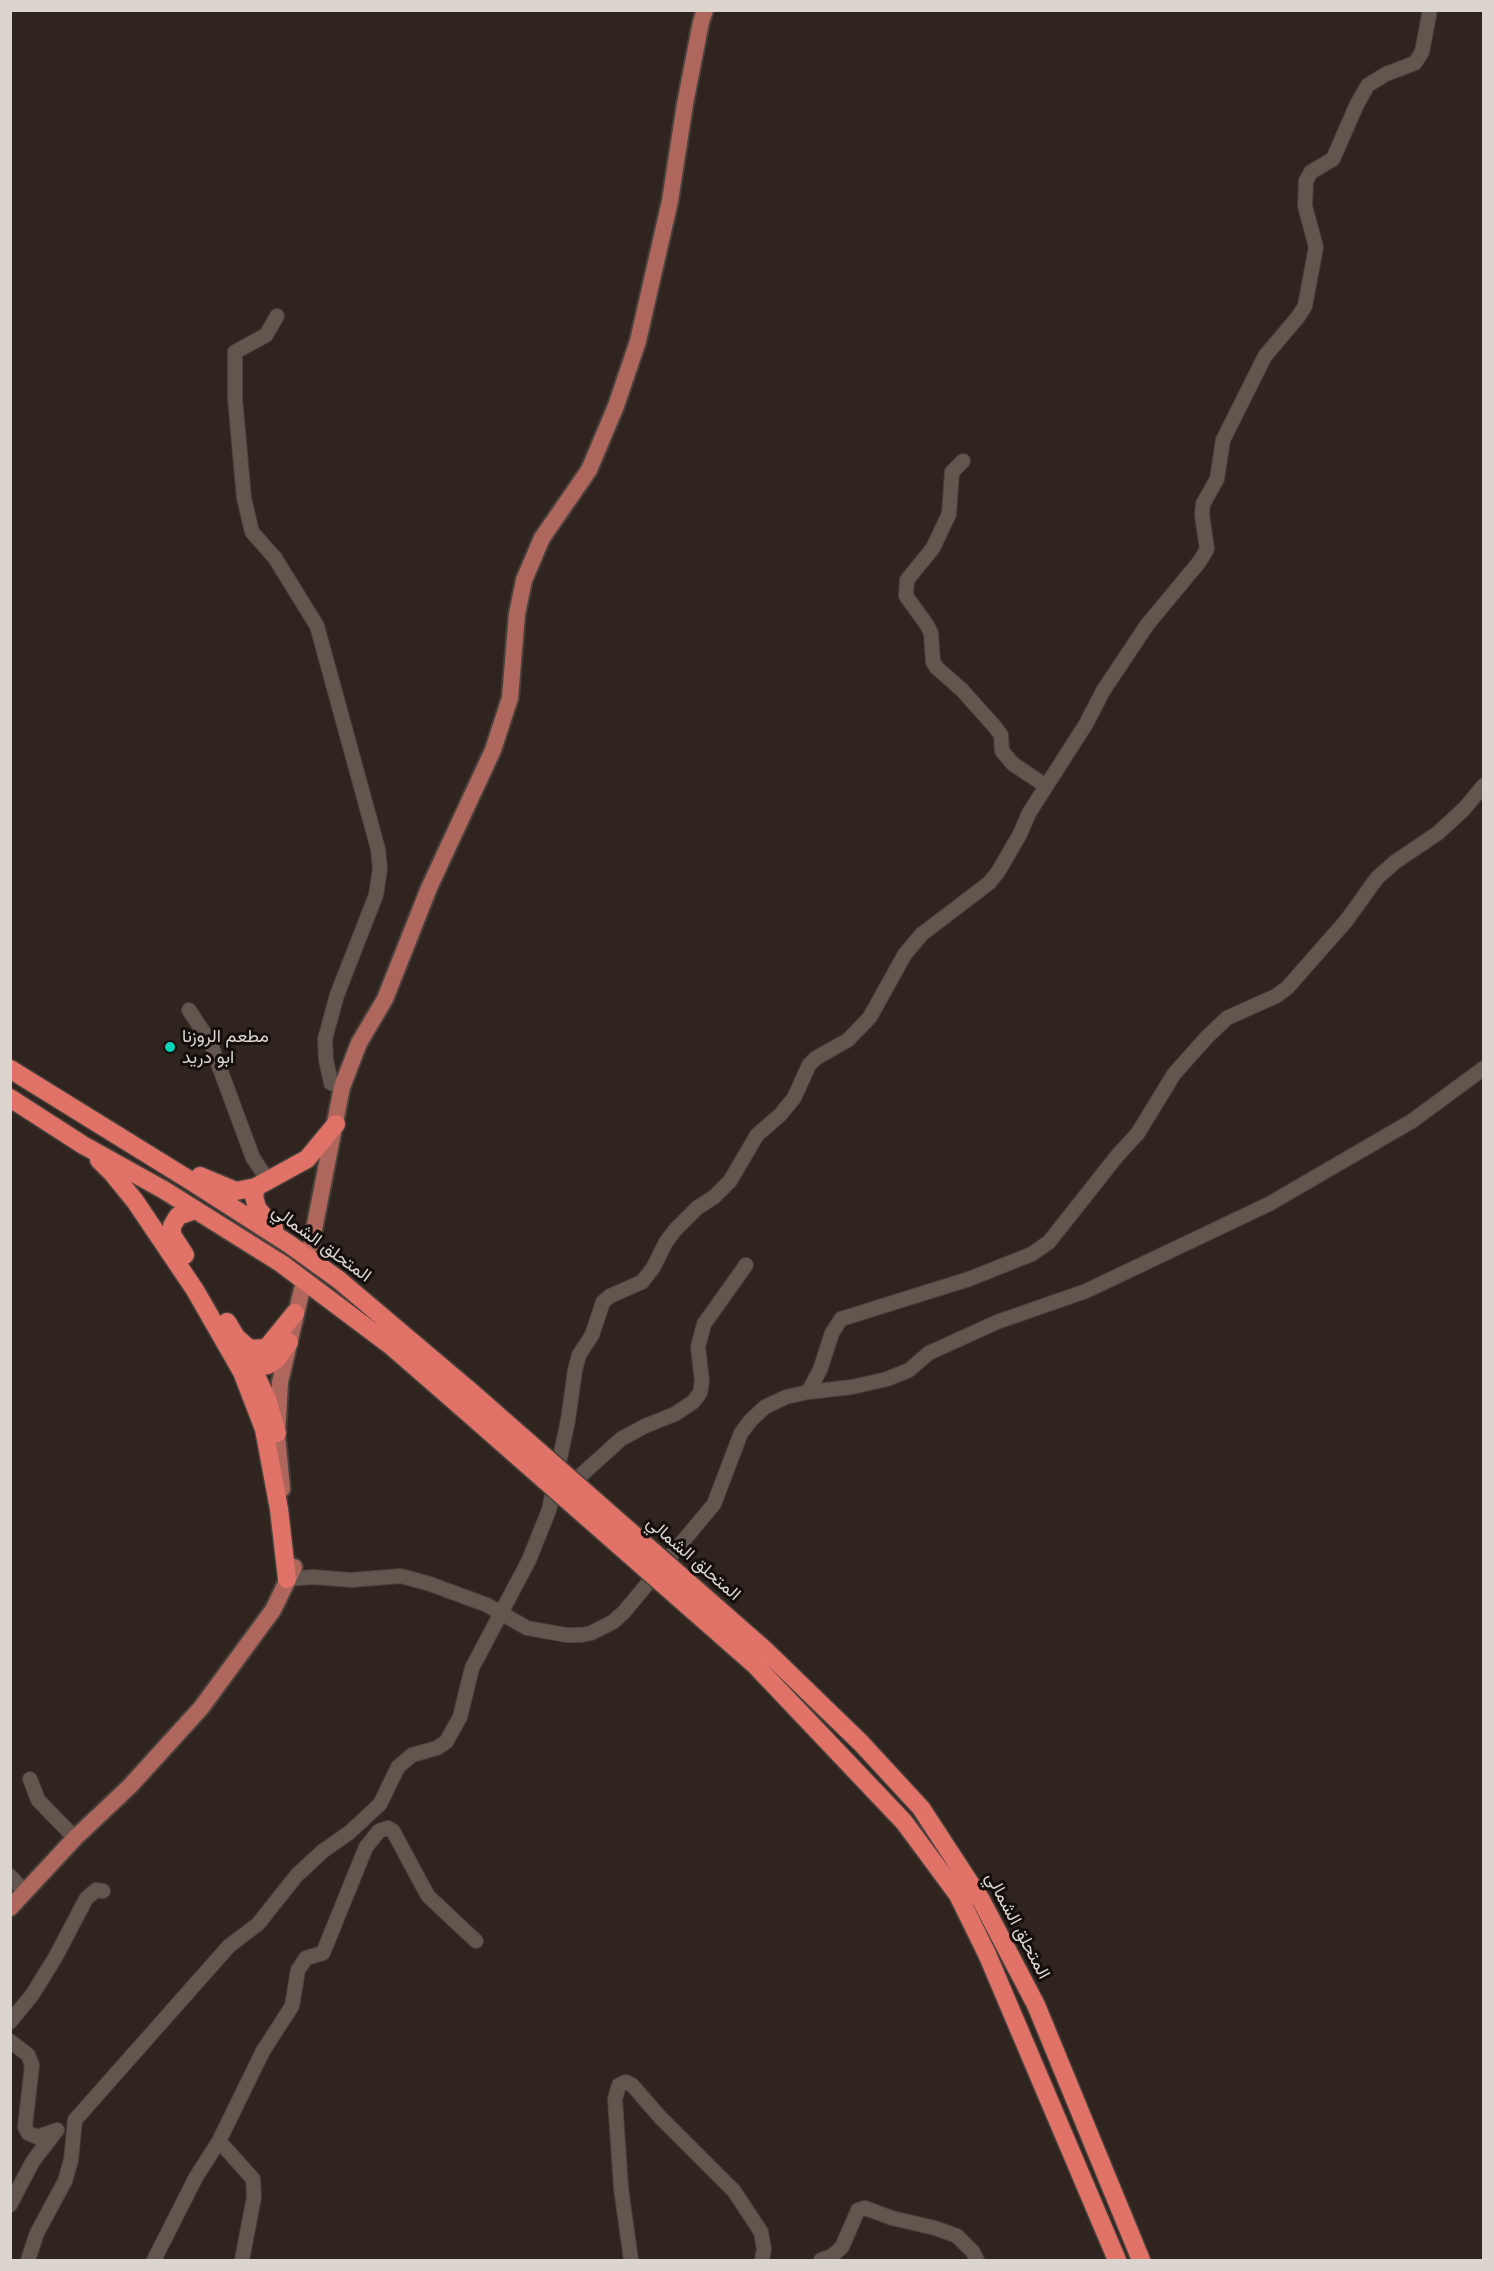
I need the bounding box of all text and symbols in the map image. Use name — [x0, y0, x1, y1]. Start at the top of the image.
place label: مطعم الروزنا ابو دريد — [182, 1026, 269, 1068]
marker: مطعم الروزنا ابو دريد — [163, 1040, 177, 1054]
street label: المتحلق الشمالي — [267, 1201, 375, 1287]
street label: المتحلق الشمالي — [642, 1512, 744, 1606]
street label: المتحلق الشمالي — [980, 1869, 1054, 1983]

